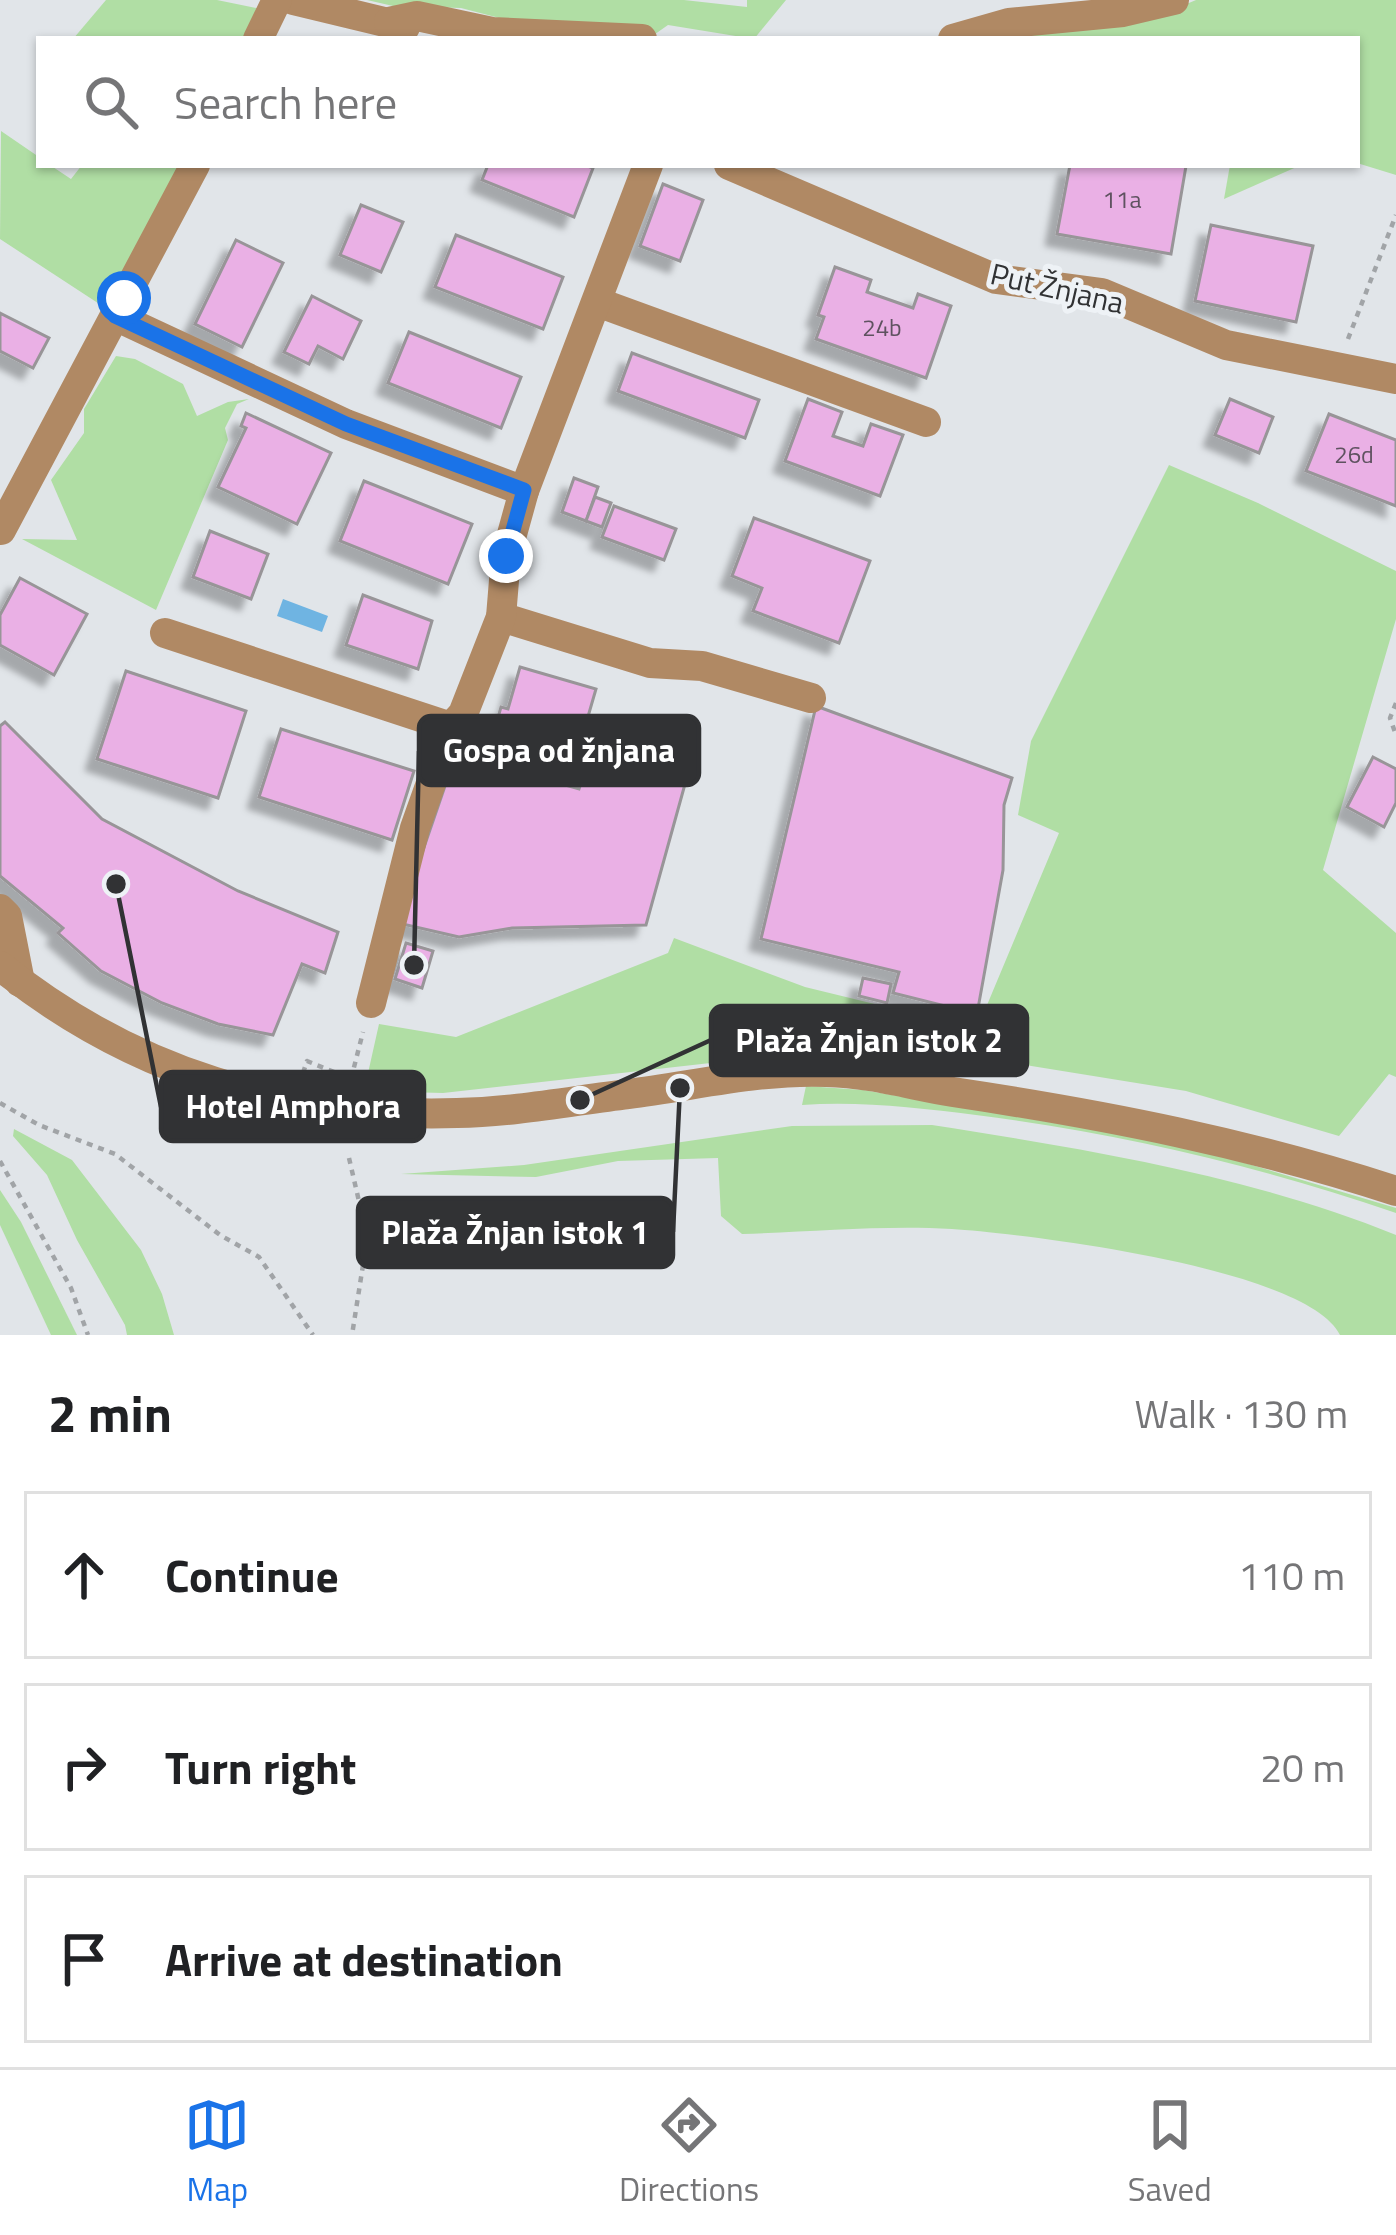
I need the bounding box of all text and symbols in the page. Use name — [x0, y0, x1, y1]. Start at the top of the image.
search box — [36, 36, 1360, 168]
text: Search here — [174, 68, 397, 136]
icon: search — [78, 69, 144, 135]
house number: 11a — [1103, 181, 1141, 217]
street label: Put Žnjana — [986, 250, 1128, 326]
route start — [97, 271, 151, 325]
house number: 24b — [862, 309, 902, 345]
house number: 26d — [1334, 436, 1374, 472]
route end — [479, 529, 533, 583]
callout: Gospa od žnjana — [419, 716, 699, 785]
text: Gospa od žnjana — [443, 725, 675, 775]
callout: Plaža Žnjan istok 2 — [711, 1006, 1027, 1075]
text: Plaža Žnjan istok 2 — [735, 1015, 1003, 1065]
callout: Hotel Amphora — [161, 1072, 424, 1141]
text: Hotel Amphora — [185, 1081, 401, 1131]
callout: Plaža Žnjan istok 1 — [358, 1198, 673, 1267]
text: Plaža Žnjan istok 1 — [381, 1207, 649, 1257]
text: 2 min — [48, 1374, 172, 1452]
text: Walk · 130 m — [1134, 1384, 1348, 1443]
text: Continue — [165, 1541, 339, 1609]
icon: ahead — [51, 1542, 117, 1608]
text: 110 m — [1238, 1546, 1345, 1605]
text: Turn right — [165, 1733, 356, 1801]
icon: right — [51, 1734, 117, 1800]
text: 20 m — [1260, 1738, 1345, 1797]
text: Arrive at destination — [165, 1925, 563, 1993]
icon: arrive — [51, 1926, 117, 1992]
tab: Map — [184, 2092, 250, 2214]
tab: Directions — [619, 2092, 759, 2214]
tab: Saved — [1128, 2092, 1212, 2214]

